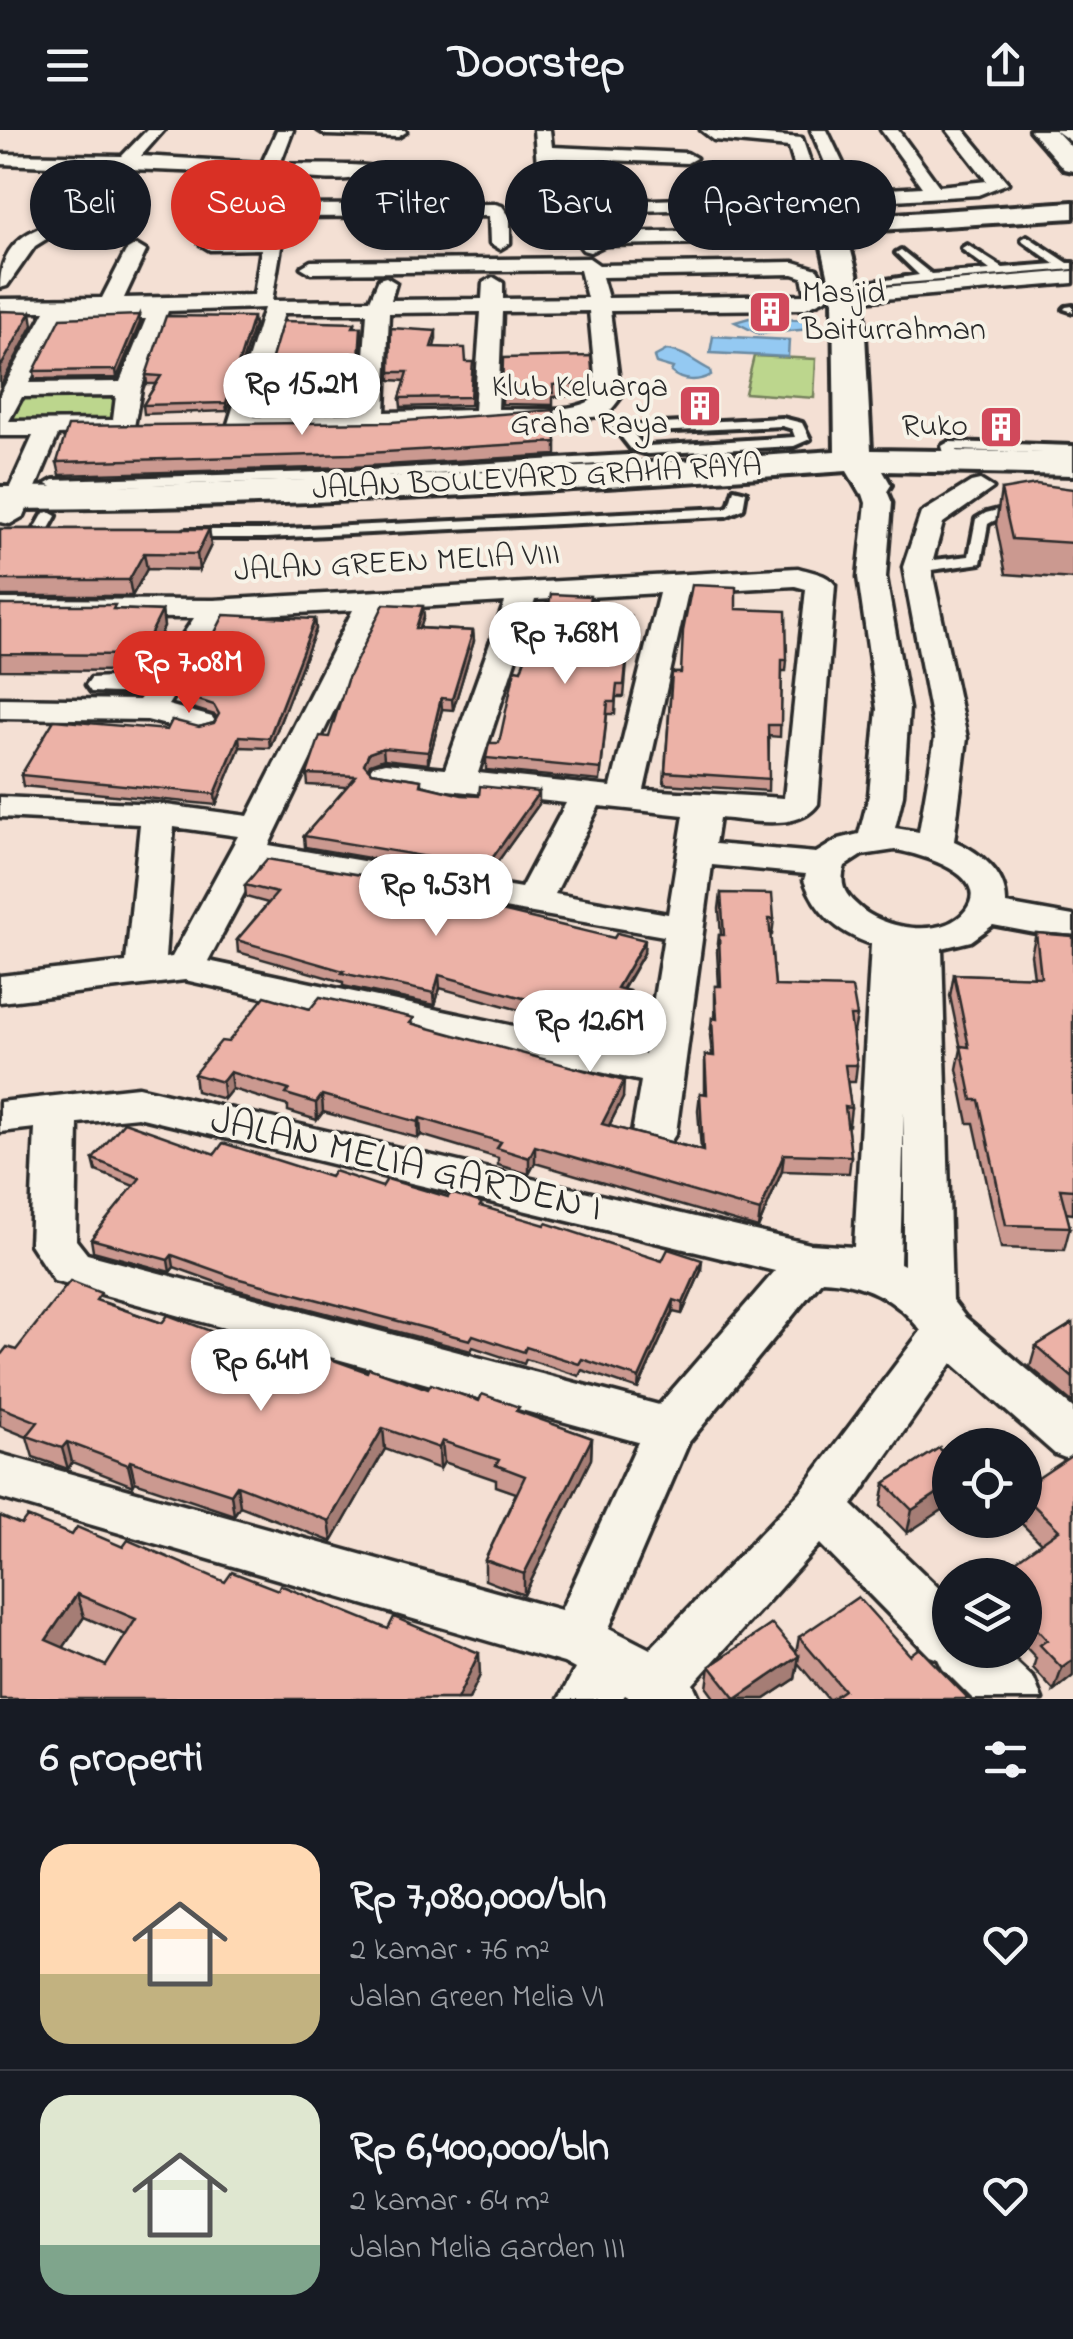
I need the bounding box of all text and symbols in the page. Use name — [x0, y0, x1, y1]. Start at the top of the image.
text: Doorstep — [448, 32, 625, 98]
icon: menu — [40, 38, 95, 93]
icon: share — [978, 38, 1033, 93]
chip: Beli — [30, 160, 151, 250]
chip: Sewa — [171, 160, 321, 250]
chip: Filter — [341, 160, 485, 250]
chip: Baru — [505, 160, 648, 250]
chip: Apartemen — [668, 160, 896, 250]
place label: Masjid Baiturrahman — [801, 271, 986, 355]
building icon: Masjid Baiturrahman — [747, 289, 793, 335]
pin: Rp 15.2M — [199, 353, 405, 438]
text: Rp 15.2M — [245, 362, 359, 409]
place label: Klub Keluarga Graha Raya — [492, 365, 668, 449]
building icon: Klub Keluarga Graha Raya — [677, 383, 723, 429]
place label: Ruko — [901, 404, 968, 451]
building icon: Ruko — [978, 404, 1024, 450]
street label: JALAN BOULEVARD GRAHA RAYA — [311, 444, 763, 514]
street label: JALAN GREEN MELIA VIII — [233, 532, 561, 596]
pin: Rp 7.68M — [462, 602, 668, 687]
text: Rp 7.68M — [511, 611, 619, 658]
pin: Rp 7.08M — [86, 631, 292, 716]
text: Rp 7.08M — [135, 640, 243, 687]
pin: Rp 9.53M — [333, 854, 539, 939]
text: Rp 9.53M — [381, 863, 491, 910]
pin: Rp 12.6M — [487, 990, 693, 1075]
text: Rp 12.6M — [535, 999, 645, 1046]
street label: JALAN MELIA GARDEN I — [205, 1092, 607, 1240]
pin: Rp 6.4M — [169, 1329, 353, 1414]
text: Rp 6.4M — [213, 1338, 309, 1385]
map controls — [932, 1428, 1042, 1668]
button: locate — [932, 1428, 1042, 1538]
button: layers — [932, 1558, 1042, 1668]
text: 6 properti — [40, 1729, 203, 1790]
icon: filters — [978, 1732, 1033, 1787]
text: Rp 7,080,000/bln — [350, 1867, 607, 1928]
icon: home — [120, 1884, 240, 2004]
icon: heart — [978, 1917, 1033, 1972]
text: 2 kamar · 76 m² — [350, 1928, 550, 1975]
text: Jalan Green Melia VI — [350, 1975, 605, 2022]
text: Rp 6,400,000/bln — [350, 2118, 609, 2179]
icon: home — [120, 2135, 240, 2255]
icon: heart — [978, 2168, 1033, 2223]
text: 2 kamar · 64 m² — [350, 2179, 550, 2226]
text: Jalan Melia Garden III — [350, 2226, 625, 2273]

